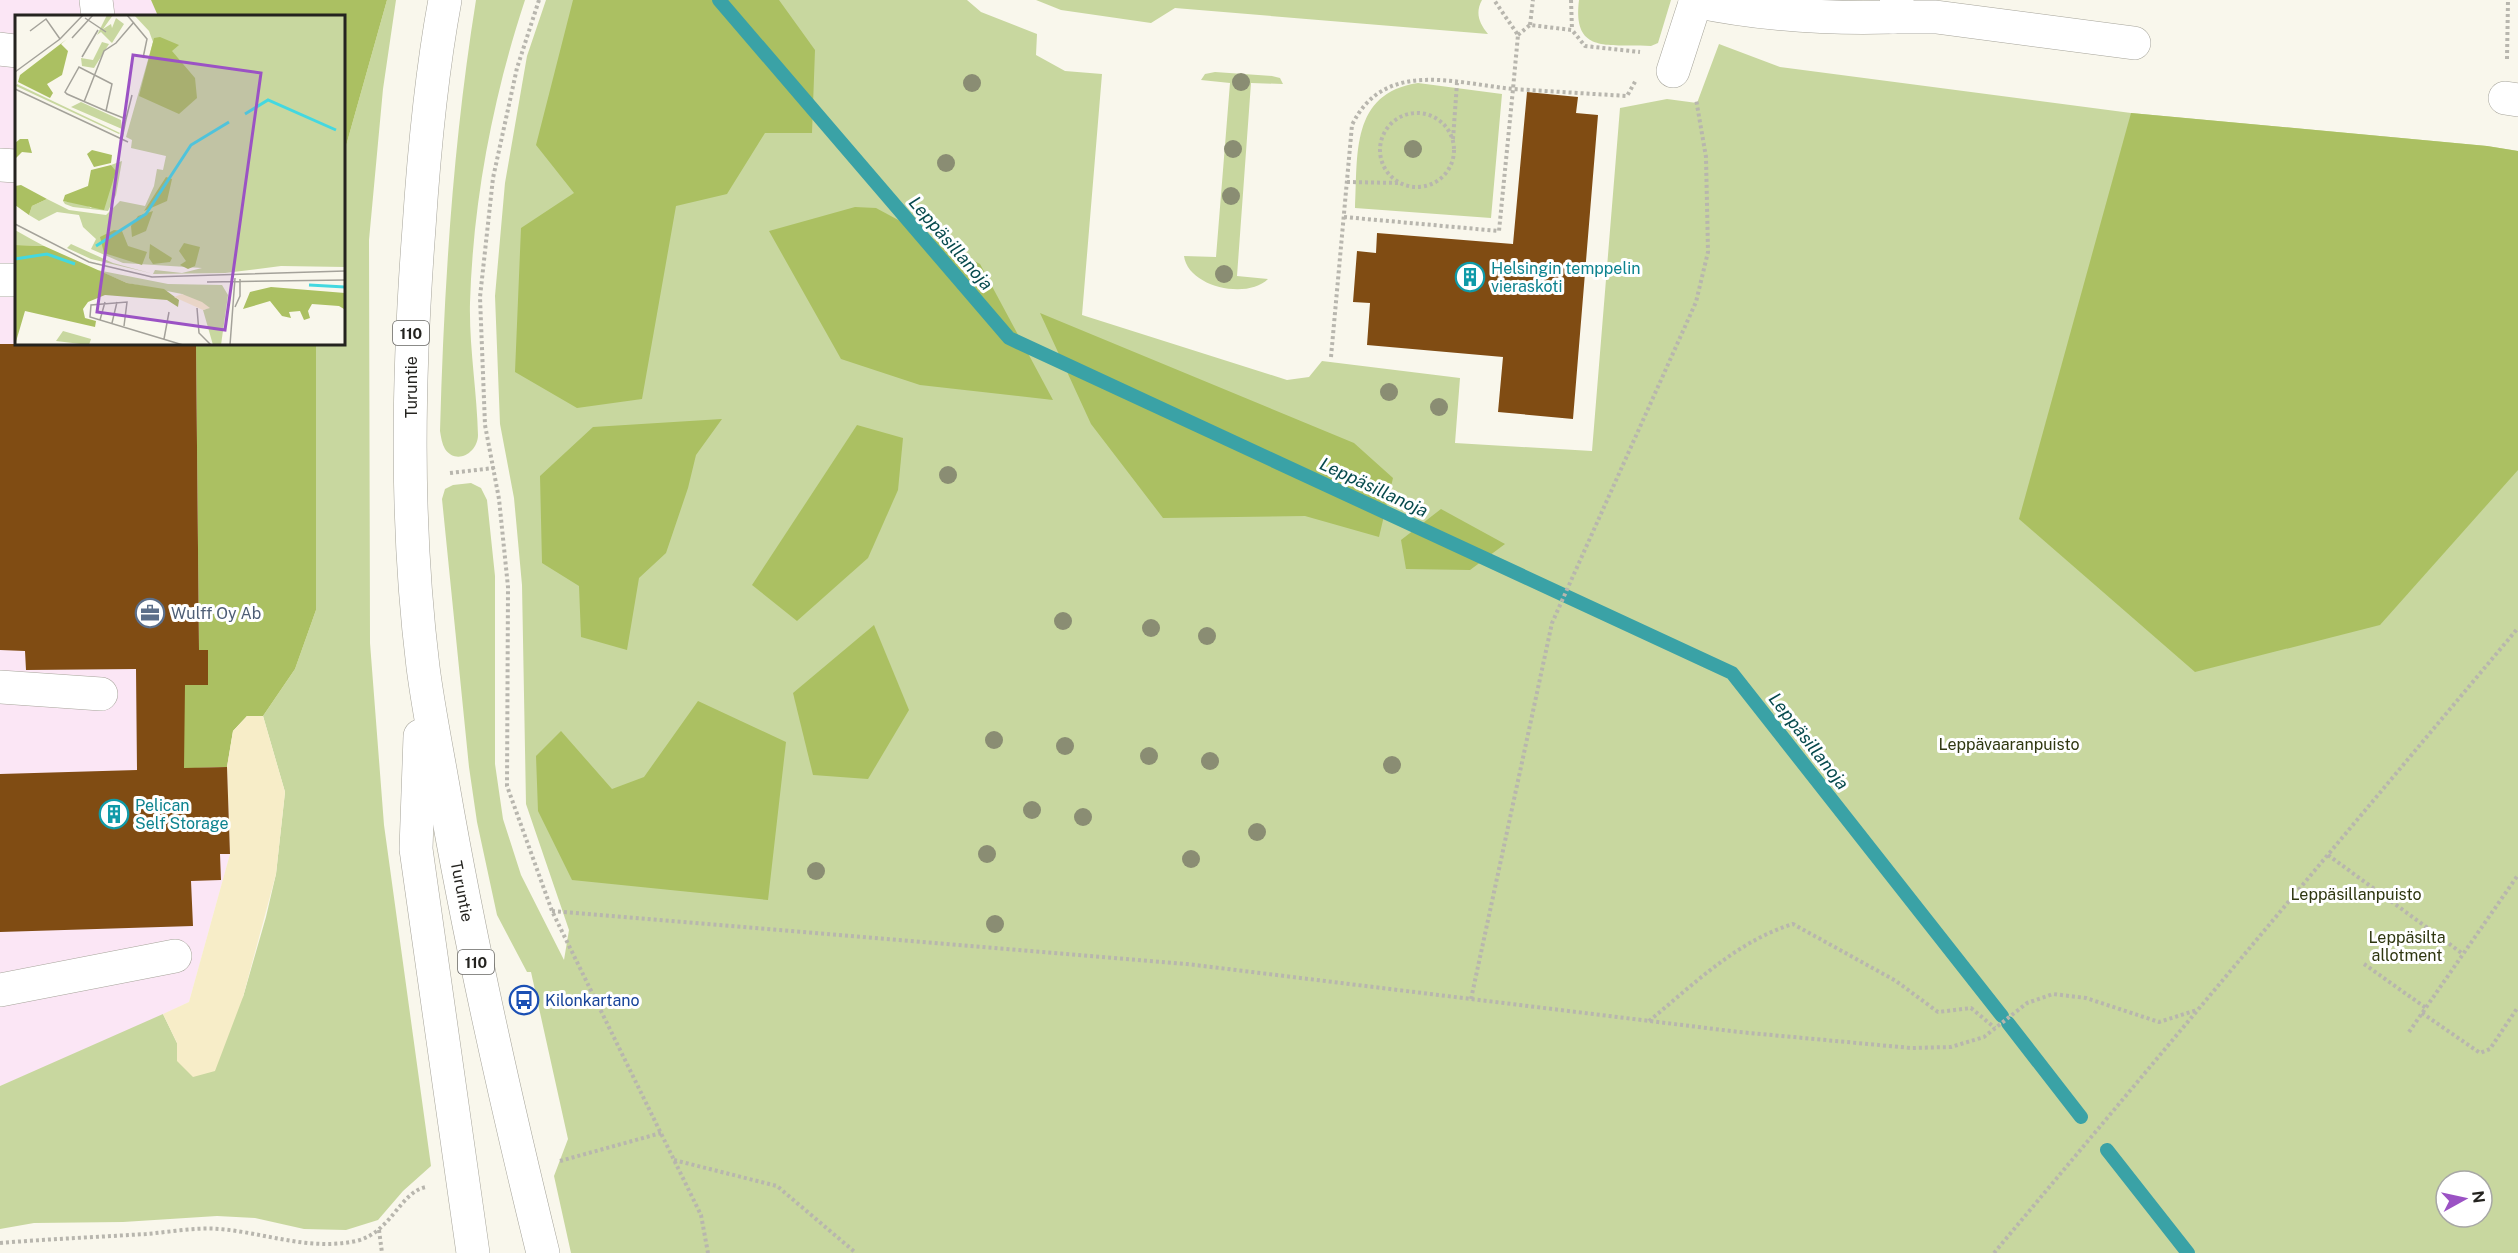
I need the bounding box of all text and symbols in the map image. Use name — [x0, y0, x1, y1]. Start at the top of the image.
inset map — [15, 15, 345, 345]
water label: Leppäsillanoja — [905, 192, 997, 294]
place label: Helsingin temppelin vieraskoti — [1491, 259, 1640, 296]
building icon: Helsingin temppelin vieraskoti — [1454, 261, 1486, 293]
road number: 110 — [393, 321, 429, 345]
street label: Turuntie — [402, 356, 421, 418]
water label: Leppäsillanoja — [1317, 453, 1431, 521]
office icon: Wulff Oy Ab — [134, 597, 166, 629]
place label: Wulff Oy Ab — [171, 604, 261, 623]
water label: Leppäsillanoja — [1765, 688, 1853, 794]
park label: Leppävaaranpuisto — [1939, 735, 2079, 754]
place label: Pelican Self Storage — [135, 796, 229, 833]
building icon: Pelican Self Storage — [98, 798, 130, 830]
street label: Turuntie — [447, 859, 478, 923]
park label: Leppäsillanpuisto — [2290, 885, 2422, 904]
park label: Leppäsilta allotment — [2368, 928, 2446, 965]
road number: 110 — [458, 950, 494, 974]
bus stop icon: Kilonkartano — [508, 984, 540, 1016]
place label: Kilonkartano — [545, 991, 640, 1010]
north arrow — [2434, 1169, 2494, 1229]
text: N — [2468, 1189, 2489, 1205]

